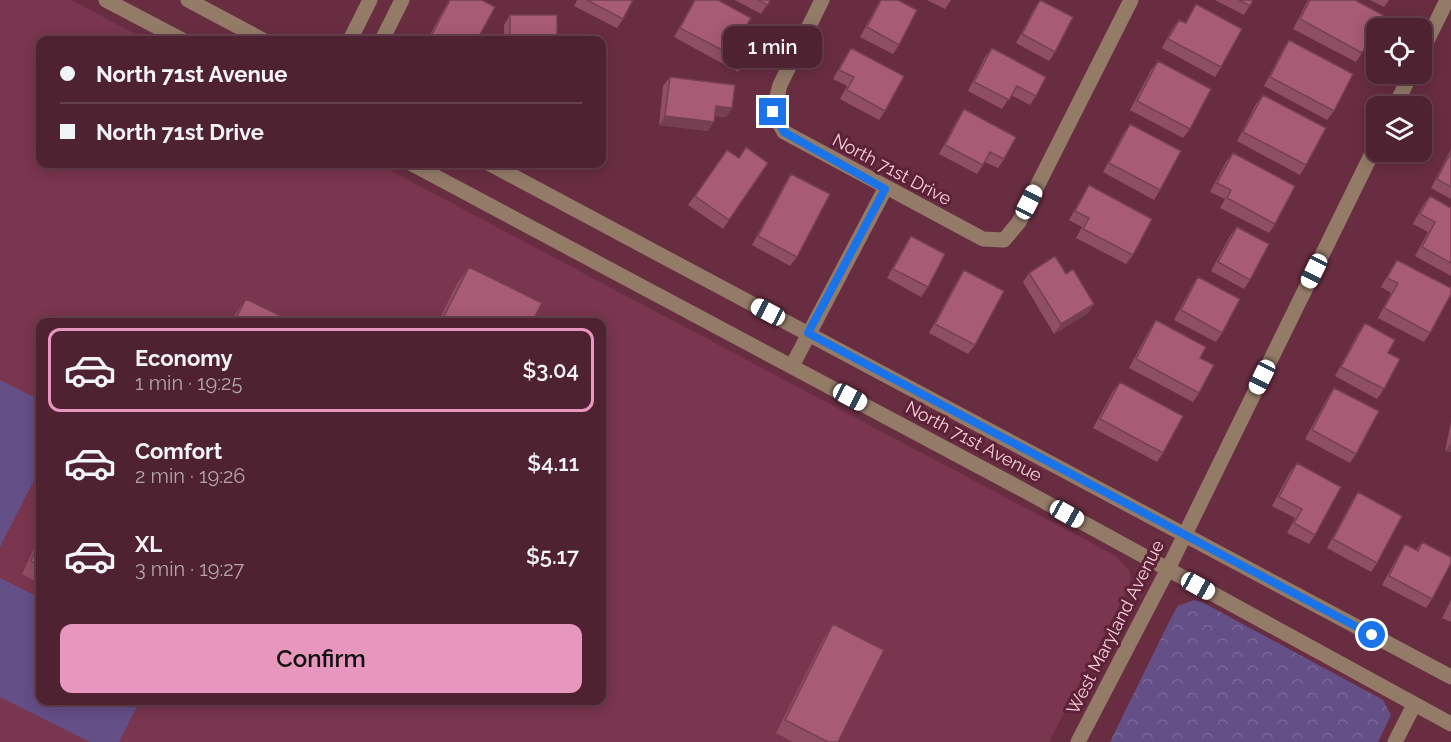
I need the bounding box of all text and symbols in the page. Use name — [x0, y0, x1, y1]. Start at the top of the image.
map controls — [1366, 18, 1432, 162]
button: locate — [1366, 18, 1432, 84]
callout: 1 min — [724, 25, 822, 67]
text: 1 min — [748, 35, 797, 59]
text: North 71st Avenue — [96, 61, 288, 87]
button: layers — [1366, 96, 1432, 162]
route end — [759, 98, 786, 125]
text: North 71st Drive — [96, 119, 264, 145]
street label: North 71st Drive — [829, 129, 955, 209]
car — [1013, 182, 1045, 222]
car — [1298, 251, 1330, 291]
car — [748, 296, 788, 328]
icon: car — [63, 343, 117, 397]
text: Economy — [135, 345, 233, 371]
text: $3.04 — [523, 357, 579, 383]
car — [1246, 357, 1278, 397]
text: 1 min · 19:25 — [135, 371, 242, 395]
car — [830, 381, 870, 413]
street label: North 71st Avenue — [902, 396, 1046, 486]
icon: car — [63, 436, 117, 490]
text: Comfort — [135, 438, 222, 464]
text: $4.11 — [527, 450, 579, 476]
text: 2 min · 19:26 — [135, 464, 245, 488]
car — [1047, 497, 1087, 531]
icon: car — [63, 529, 117, 583]
text: XL — [135, 531, 162, 557]
street label: West Maryland Avenue — [1062, 536, 1168, 718]
text: $5.17 — [526, 543, 579, 569]
text: 3 min · 19:27 — [135, 557, 244, 581]
car — [1178, 569, 1218, 603]
route start — [1358, 621, 1385, 648]
button: Confirm — [60, 624, 582, 693]

